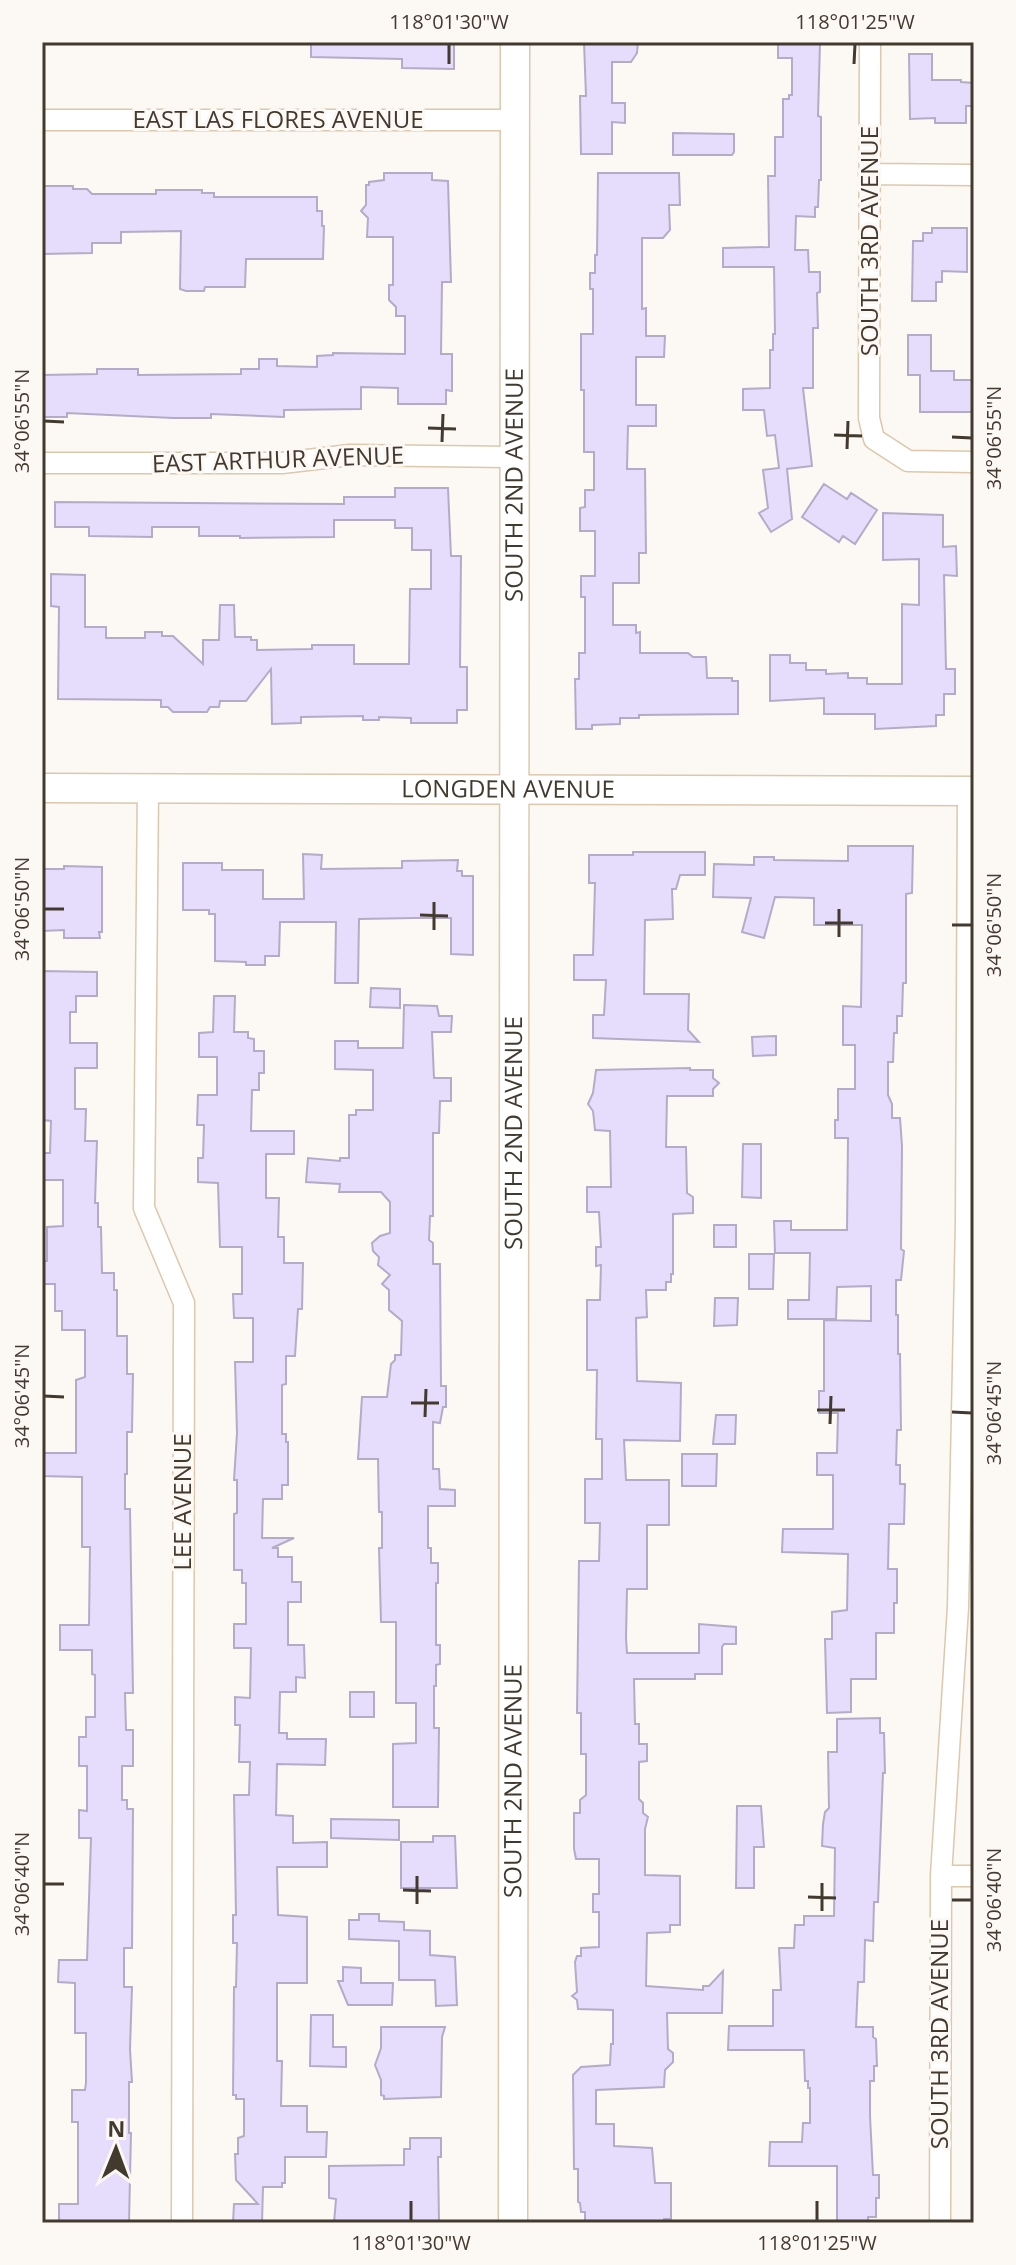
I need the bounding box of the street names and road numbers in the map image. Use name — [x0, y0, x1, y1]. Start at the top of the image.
street label: EAST LAS FLORES AVENUE — [132, 102, 424, 135]
street label: SOUTH 3RD AVENUE — [852, 126, 885, 356]
street label: SOUTH 2ND AVENUE — [496, 368, 530, 602]
street label: EAST ARTHUR AVENUE — [151, 438, 405, 479]
street label: LONGDEN AVENUE — [401, 771, 615, 805]
street label: SOUTH 2ND AVENUE — [496, 1016, 529, 1250]
street label: LEE AVENUE — [165, 1433, 198, 1571]
street label: SOUTH 2ND AVENUE — [495, 1664, 529, 1898]
street label: SOUTH 3RD AVENUE — [922, 1919, 955, 2149]

